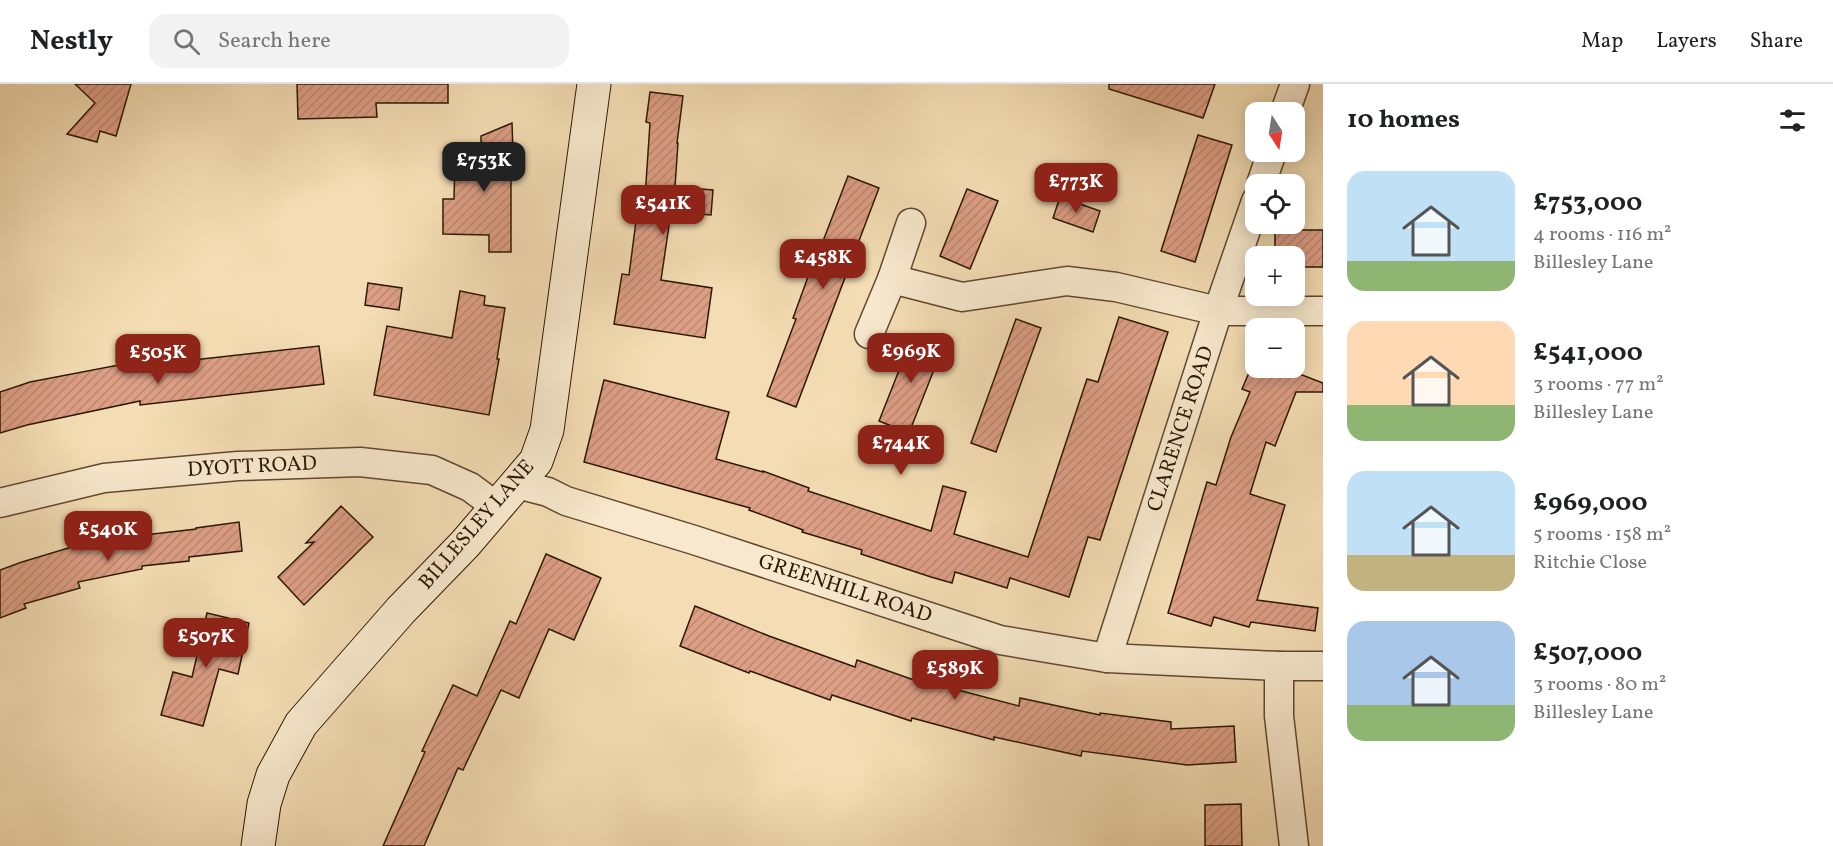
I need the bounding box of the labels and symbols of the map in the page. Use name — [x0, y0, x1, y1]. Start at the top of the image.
north arrow — [1245, 102, 1305, 162]
pin: £753K — [442, 142, 526, 193]
pin: £773K — [1034, 163, 1118, 214]
pin: £541K — [621, 185, 705, 236]
pin: £458K — [781, 239, 865, 290]
pin: £969K — [869, 333, 953, 384]
pin: £505K — [116, 334, 200, 385]
street label: CLARENCE ROAD — [1141, 342, 1221, 516]
pin: £744K — [859, 425, 943, 476]
street label: DYOTT ROAD — [186, 449, 318, 485]
street label: BILLESLEY LANE — [412, 454, 542, 596]
pin: £540K — [66, 511, 150, 562]
street label: GREENHILL ROAD — [754, 547, 936, 631]
pin: £507K — [164, 618, 248, 669]
pin: £589K — [913, 650, 997, 701]

